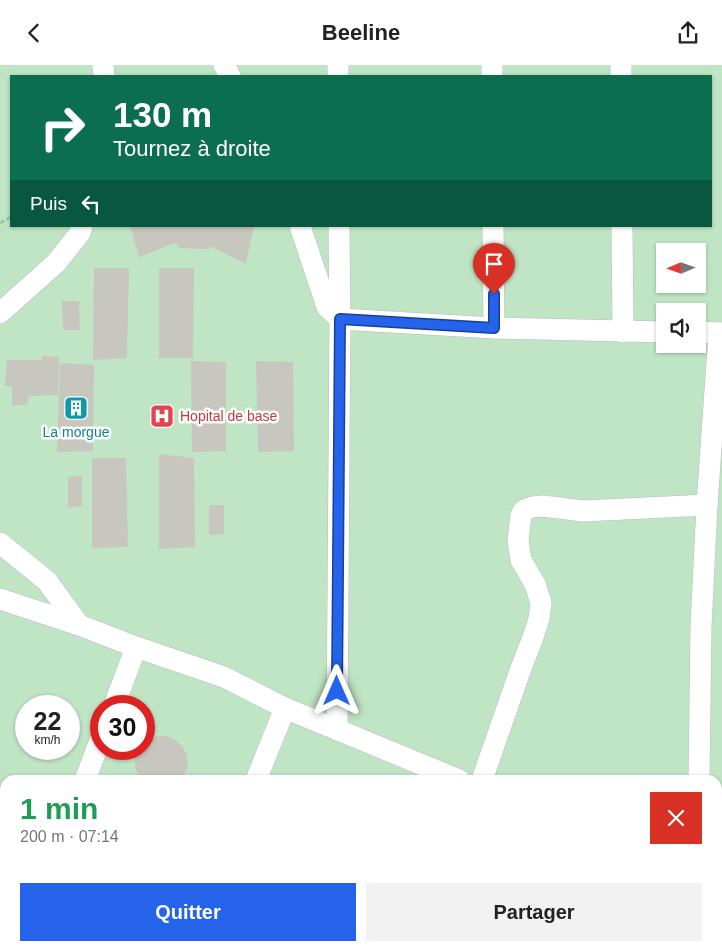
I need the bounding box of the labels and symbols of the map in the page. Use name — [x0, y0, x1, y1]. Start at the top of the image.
pin — [473, 243, 515, 294]
north arrow — [656, 243, 706, 293]
building icon: La morgue — [63, 395, 89, 421]
hospital icon: Hopital de base — [149, 403, 175, 429]
place label: Hopital de base — [180, 408, 278, 424]
place label: La morgue — [43, 424, 110, 440]
position arrow — [310, 664, 362, 716]
speed limit sign: 30 — [90, 695, 155, 760]

